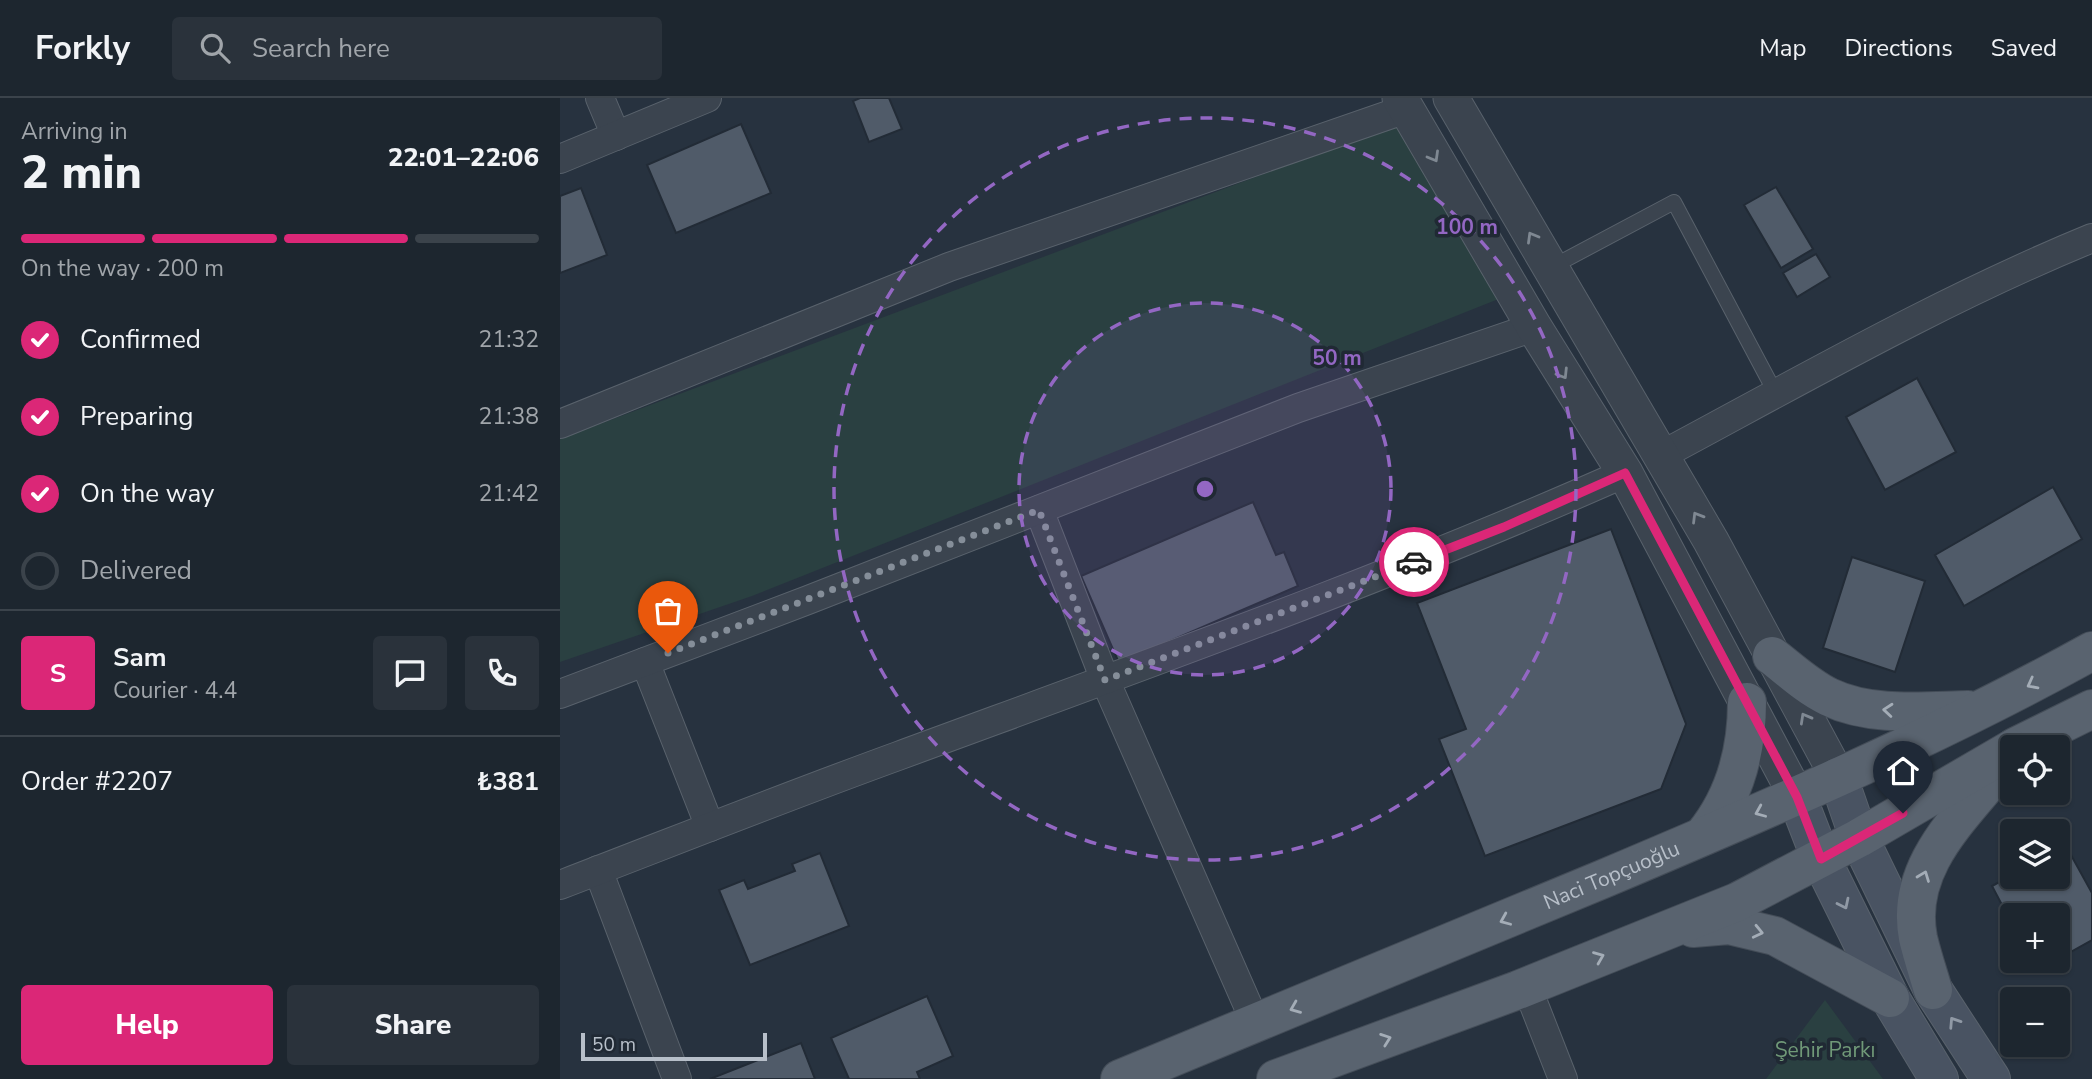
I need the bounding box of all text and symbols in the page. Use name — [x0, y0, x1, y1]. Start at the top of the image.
search box — [172, 17, 662, 80]
text: Forkly — [35, 26, 130, 71]
icon: search — [196, 29, 234, 67]
text: Search here — [252, 31, 390, 66]
text: Map — [1759, 32, 1806, 64]
text: Directions — [1844, 32, 1953, 64]
text: Saved — [1991, 32, 2057, 64]
text: Arriving in — [21, 116, 128, 147]
text: 22:01–22:06 — [388, 140, 539, 175]
text: 2 min — [21, 141, 142, 204]
one-way arrow — [1426, 149, 1439, 162]
text: 100 m — [1436, 213, 1498, 241]
one-way arrow — [1527, 231, 1540, 244]
text: On the way · 200 m — [21, 253, 224, 284]
icon: check — [21, 321, 59, 359]
text: Confirmed — [80, 322, 201, 357]
text: 21:32 — [479, 324, 539, 355]
text: 50 m — [1312, 344, 1362, 372]
one-way arrow — [1555, 366, 1568, 379]
icon: check — [21, 398, 59, 436]
text: Preparing — [80, 399, 193, 434]
text: 21:38 — [479, 401, 539, 432]
icon: check — [21, 475, 59, 513]
text: On the way — [80, 476, 214, 511]
centre of rings — [1193, 477, 1217, 501]
text: 21:42 — [479, 478, 539, 509]
one-way arrow — [1692, 512, 1705, 525]
courier — [1379, 527, 1449, 597]
icon: car — [1395, 543, 1433, 581]
text: Delivered — [80, 553, 192, 588]
pin — [638, 581, 698, 653]
icon: bag — [649, 592, 687, 630]
button: chat — [373, 636, 447, 710]
button: phone — [465, 636, 539, 710]
text: Sam — [113, 640, 166, 675]
text: S — [50, 656, 66, 691]
text: Courier · 4.4 — [113, 675, 237, 706]
one-way arrow — [2027, 676, 2039, 689]
one-way arrow — [1882, 703, 1893, 718]
one-way arrow — [1800, 712, 1813, 725]
map controls — [2000, 735, 2070, 1057]
button: locate — [2000, 735, 2070, 805]
pin — [1873, 741, 1933, 813]
icon: home — [1884, 752, 1922, 790]
text: Order #2207 — [21, 764, 173, 799]
text: ₺381 — [477, 764, 539, 799]
one-way arrow — [1755, 804, 1767, 818]
button: layers — [2000, 819, 2070, 889]
street label: Naci Topçuoğlu — [1539, 834, 1684, 916]
one-way arrow — [1916, 871, 1930, 883]
one-way arrow — [1835, 897, 1849, 909]
button: + — [2000, 903, 2070, 973]
one-way arrow — [1500, 912, 1512, 926]
one-way arrow — [1752, 924, 1764, 938]
one-way arrow — [1592, 952, 1604, 966]
button: Help — [21, 985, 273, 1065]
button: Share — [287, 985, 539, 1065]
button: − — [2000, 987, 2070, 1057]
one-way arrow — [1290, 999, 1302, 1013]
one-way arrow — [1950, 1017, 1962, 1030]
scale bar — [581, 1030, 766, 1062]
text: 50 m — [592, 1032, 636, 1058]
one-way arrow — [1380, 1033, 1392, 1047]
park label: Şehir Parkı — [1775, 1036, 1875, 1064]

